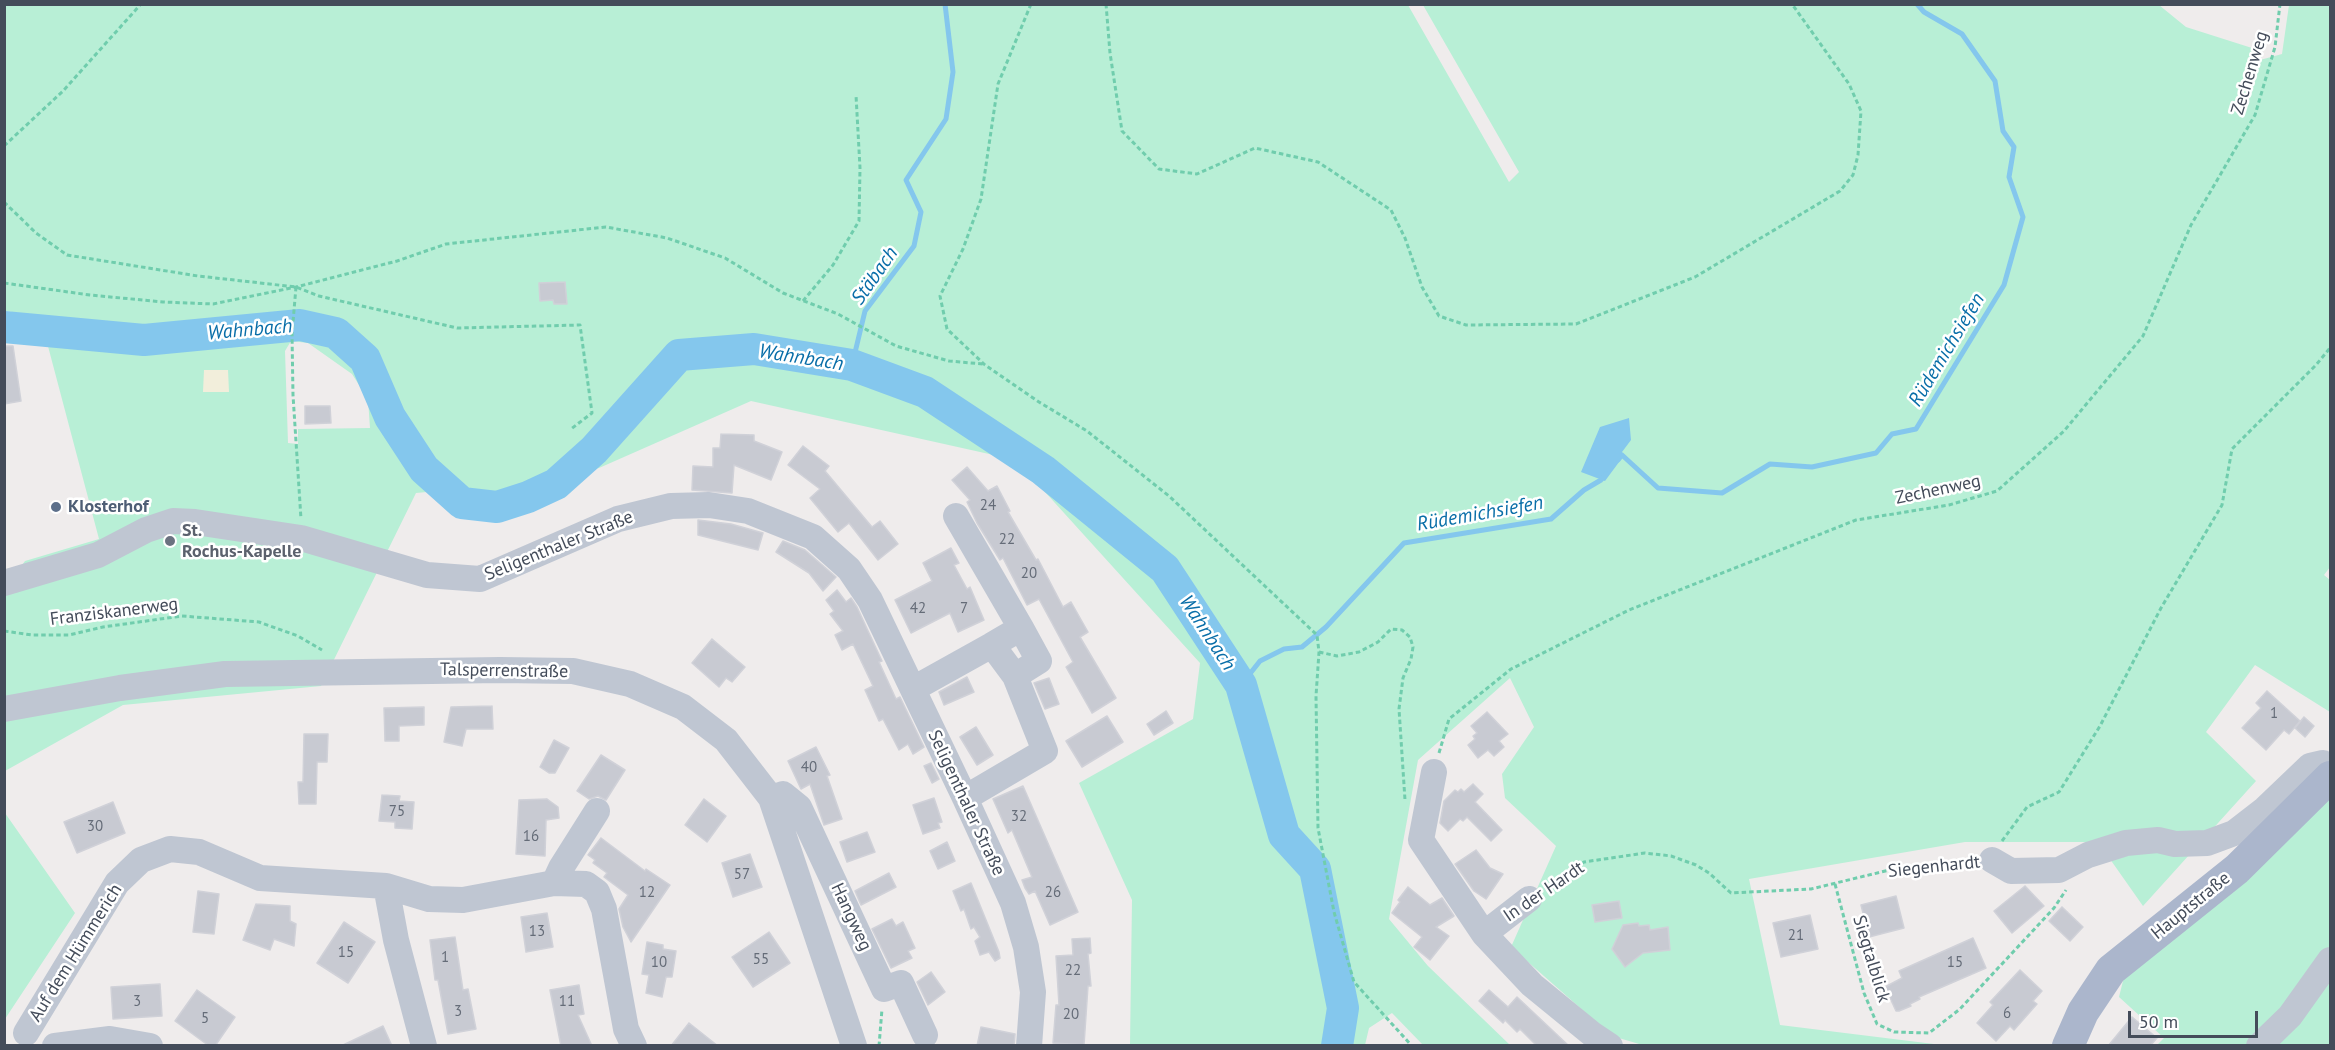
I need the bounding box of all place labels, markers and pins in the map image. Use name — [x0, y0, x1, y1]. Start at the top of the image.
place label: Klosterhof — [68, 496, 148, 518]
marker: Klosterhof — [49, 500, 63, 514]
place label: St. Rochus-Kapelle — [182, 520, 301, 562]
marker: St. Rochus-Kapelle — [163, 534, 177, 548]

